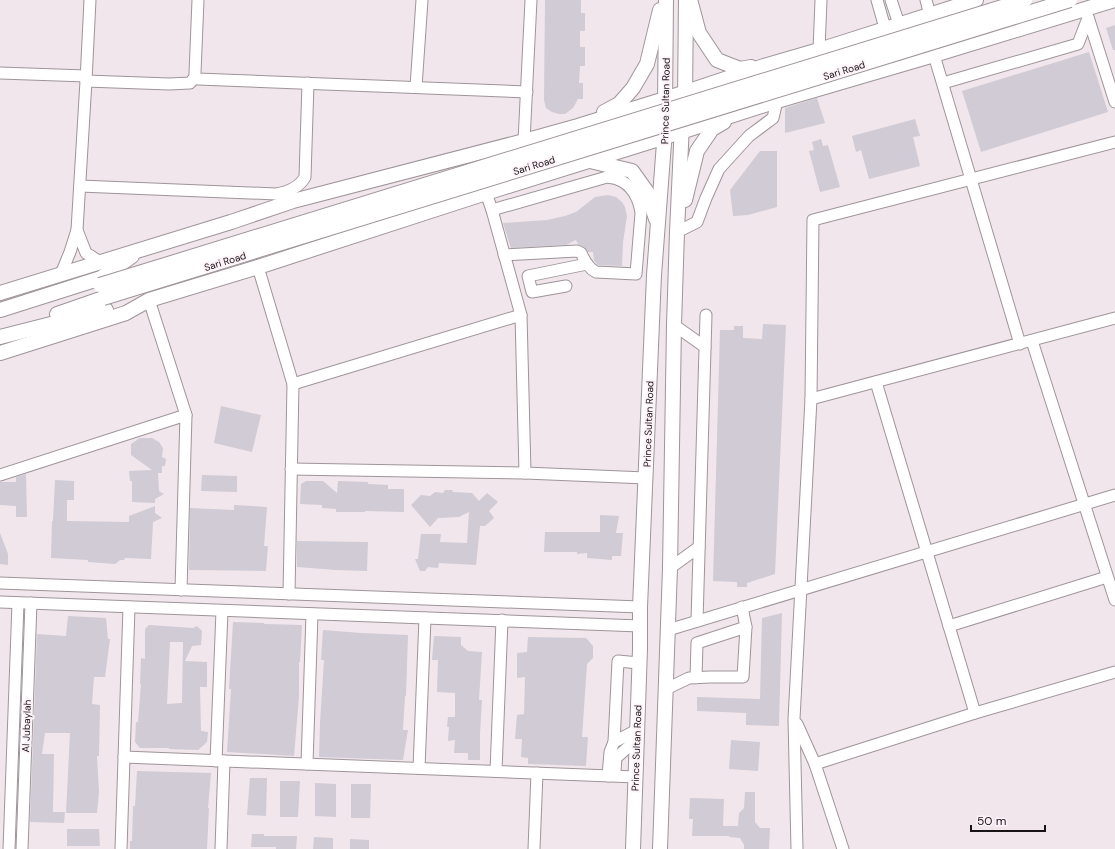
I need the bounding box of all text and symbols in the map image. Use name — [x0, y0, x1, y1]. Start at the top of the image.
street label: Prince Sultan Road — [658, 58, 673, 144]
street label: Sari Road — [822, 58, 867, 83]
street label: Sari Road — [512, 153, 557, 178]
street label: Sari Road — [203, 249, 248, 274]
street label: Prince Sultan Road — [640, 381, 657, 467]
street label: Al Jubaylah — [19, 699, 34, 753]
street label: Prince Sultan Road — [628, 705, 645, 791]
scale bar — [971, 807, 1045, 833]
text: 50 m — [977, 813, 1006, 829]

